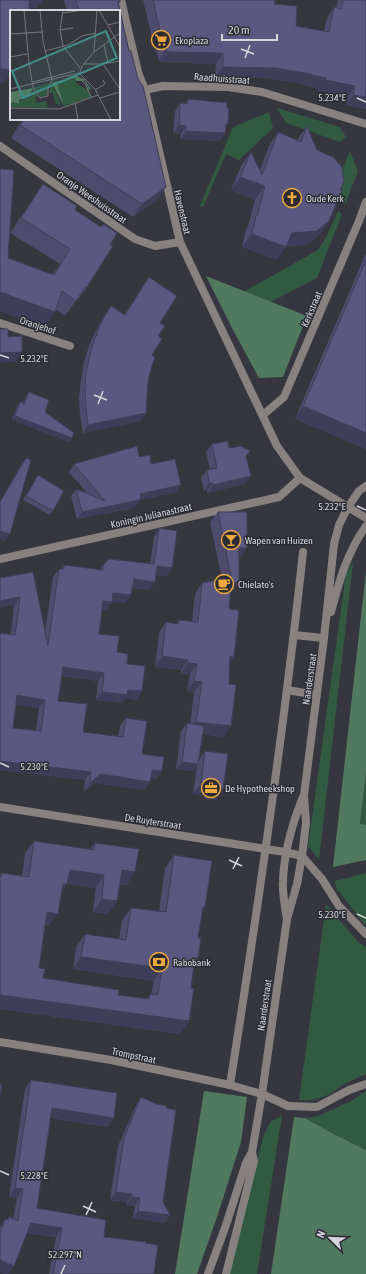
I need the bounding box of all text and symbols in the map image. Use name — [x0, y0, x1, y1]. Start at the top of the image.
inset map — [10, 10, 120, 120]
scale bar — [222, 16, 277, 42]
text: 20 m — [228, 23, 250, 37]
supermarket icon: Ekoplaza — [150, 29, 172, 51]
place label: Ekoplaza — [175, 35, 209, 46]
street label: Raadhuisstraat — [194, 71, 250, 86]
text: 5.234°E — [318, 92, 347, 103]
street label: Oranje Weeshuisstraat — [55, 169, 129, 226]
church icon: Oude Kerk — [281, 187, 303, 209]
street label: Havenstraat — [172, 189, 193, 235]
place label: Oude Kerk — [306, 193, 345, 204]
street label: Kerkstraat — [299, 289, 324, 329]
street label: Oranjehof — [18, 314, 57, 337]
text: 5.232°E — [20, 353, 49, 364]
street label: Koningin Julianastraat — [110, 501, 193, 530]
text: 5.232°E — [318, 501, 347, 512]
bar icon: Wapen van Huizen — [220, 529, 242, 551]
place label: Wapen van Huizen — [245, 535, 313, 546]
cafe icon: Chielato's — [213, 573, 235, 595]
place label: Chielato's — [238, 579, 274, 590]
street label: Naarderstraat — [300, 653, 319, 705]
text: 5.230°E — [20, 761, 49, 772]
office icon: De Hypotheekshop — [200, 777, 222, 799]
place label: De Hypotheekshop — [225, 783, 295, 794]
street label: De Ruyterstraat — [124, 812, 182, 831]
text: 5.230°E — [318, 909, 347, 920]
bank icon: Rabobank — [148, 951, 170, 973]
place label: Rabobank — [173, 957, 211, 968]
street label: Naarderstraat — [255, 979, 274, 1031]
street label: Trompstraat — [111, 1045, 157, 1066]
text: 5.228°E — [20, 1170, 49, 1181]
north arrow — [310, 1218, 350, 1258]
text: N — [314, 1229, 328, 1239]
text: 52.297°N — [48, 1249, 82, 1260]

